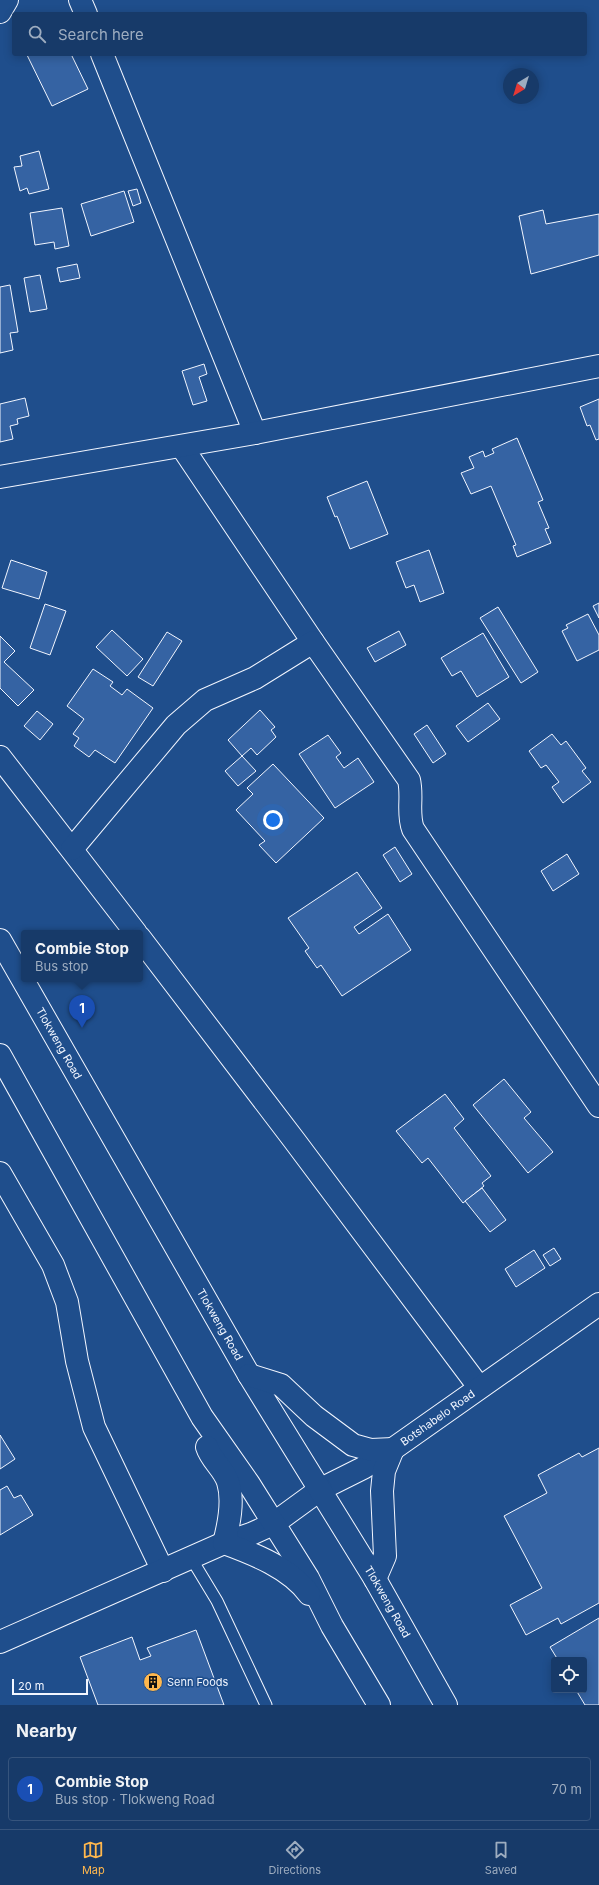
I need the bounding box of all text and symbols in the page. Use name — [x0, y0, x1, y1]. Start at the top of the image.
search box — [12, 12, 587, 56]
icon: search — [26, 23, 48, 45]
text: Search here — [58, 25, 144, 44]
north arrow — [503, 68, 539, 104]
your location — [263, 810, 283, 830]
popup — [21, 930, 143, 982]
text: Combie Stop — [35, 939, 129, 958]
text: Bus stop — [35, 958, 89, 974]
pin: 1 — [69, 995, 95, 1028]
street label: Tlokweng Road — [33, 1005, 85, 1082]
street label: Tlokweng Road — [194, 1286, 246, 1363]
street label: Botshabelo Road — [398, 1387, 478, 1449]
street label: Tlokweng Road — [362, 1563, 414, 1640]
map controls — [551, 1657, 587, 1693]
button: locate — [551, 1657, 587, 1693]
building icon: Senn Foods — [142, 1671, 164, 1693]
place label: Senn Foods — [167, 1675, 229, 1689]
scale bar — [12, 1677, 88, 1696]
text: 20 m — [18, 1679, 44, 1693]
text: Nearby — [16, 1721, 77, 1741]
text: Combie Stop — [55, 1772, 149, 1791]
text: 1 — [27, 1781, 33, 1797]
text: 70 m — [552, 1781, 582, 1797]
text: Bus stop · Tlokweng Road — [55, 1791, 215, 1807]
tab: Map — [82, 1839, 105, 1877]
tab: Directions — [269, 1839, 321, 1877]
tab: Saved — [485, 1839, 517, 1877]

